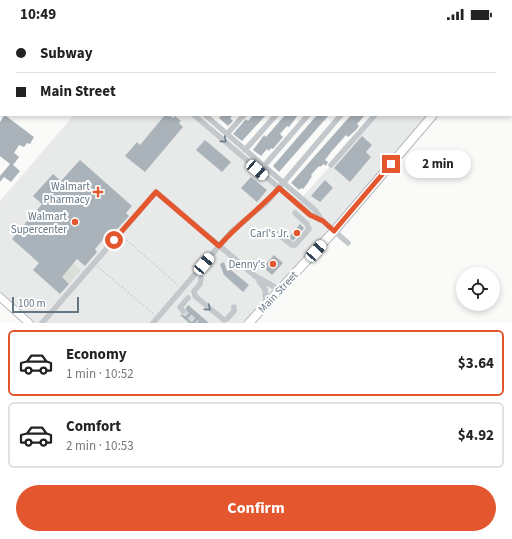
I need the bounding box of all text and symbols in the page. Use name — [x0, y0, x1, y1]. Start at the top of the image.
text: 10:49 — [20, 4, 56, 25]
text: Subway — [40, 43, 93, 64]
text: Main Street — [40, 81, 116, 102]
one-way arrow — [219, 136, 226, 143]
callout: 2 min — [405, 150, 471, 178]
route end — [382, 155, 400, 173]
text: 2 min — [422, 155, 454, 173]
car — [244, 158, 270, 182]
place label: Walmart Pharmacy — [44, 179, 90, 207]
marker: Walmart Pharmacy — [93, 187, 103, 197]
place label: Walmart Supercenter — [11, 209, 67, 237]
marker: Walmart Supercenter — [70, 217, 80, 227]
place label: Carl's Jr. — [250, 226, 289, 241]
marker: Carl's Jr. — [292, 228, 302, 238]
route start — [105, 231, 123, 249]
car — [304, 238, 328, 264]
car — [192, 251, 216, 277]
place label: Denny's — [228, 257, 265, 272]
marker: Denny's — [268, 259, 278, 269]
map controls — [456, 267, 500, 311]
button: locate — [456, 267, 500, 311]
street label: Main Street — [255, 268, 301, 316]
scale bar — [12, 295, 79, 314]
text: 100 m — [18, 296, 46, 311]
one-way arrow — [204, 303, 211, 310]
text: Economy — [66, 344, 127, 365]
icon: car — [18, 345, 54, 381]
text: $3.64 — [458, 353, 494, 374]
text: 1 min · 10:52 — [66, 365, 134, 383]
text: Comfort — [66, 416, 121, 437]
icon: car — [18, 417, 54, 453]
text: $4.92 — [458, 425, 494, 446]
text: 2 min · 10:53 — [66, 437, 134, 455]
button: Confirm — [16, 485, 496, 531]

